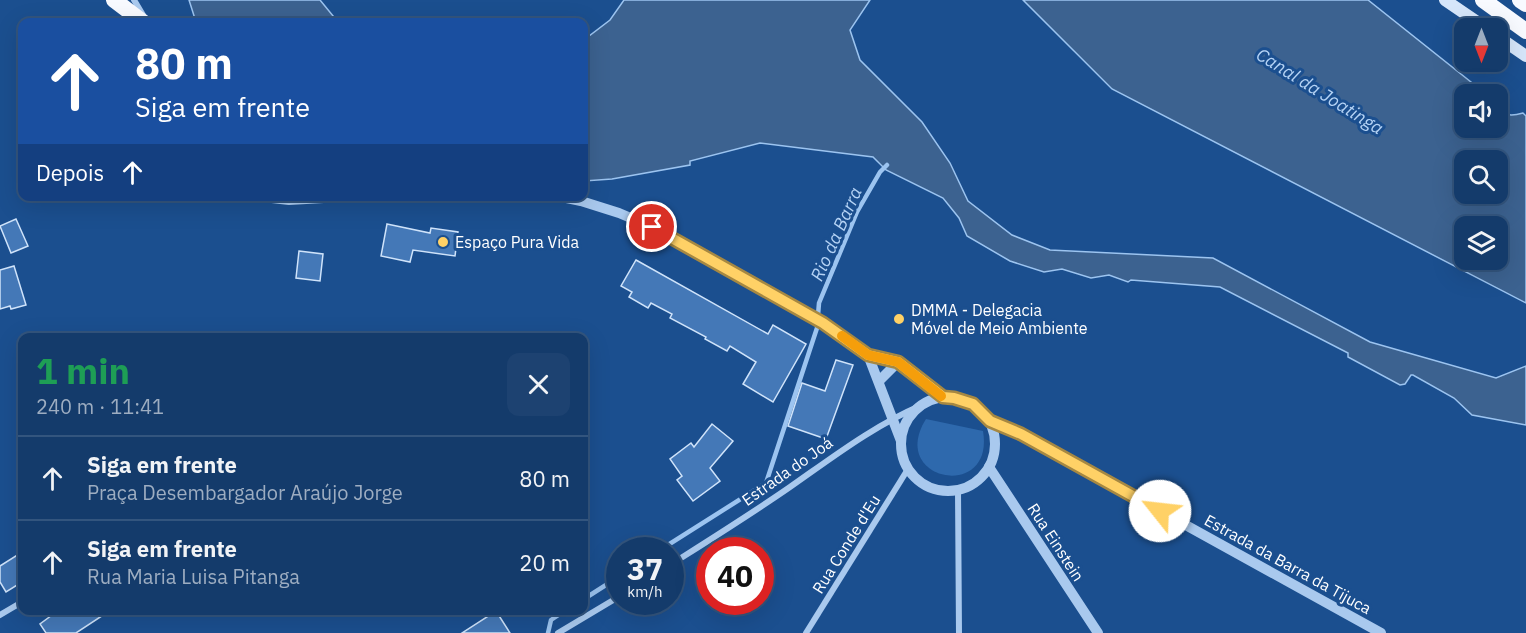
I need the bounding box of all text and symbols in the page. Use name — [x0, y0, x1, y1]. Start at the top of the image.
north arrow — [1454, 18, 1508, 72]
map controls — [1454, 18, 1508, 270]
text: 80 m — [135, 36, 233, 91]
icon: ahead — [36, 42, 114, 120]
water label: Canal da Joatinga — [1252, 43, 1388, 139]
button: sound — [1454, 84, 1508, 138]
text: Siga em frente — [135, 89, 310, 124]
button: search — [1454, 150, 1508, 204]
icon: ahead — [116, 156, 149, 189]
text: Depois — [36, 158, 104, 187]
water label: Rio da Barra — [805, 183, 867, 285]
pin — [626, 201, 677, 252]
icon: arrive — [635, 210, 668, 243]
button: layers — [1454, 216, 1508, 270]
place label: Espaço Pura Vida — [455, 232, 580, 252]
marker: Espaço Pura Vida — [436, 235, 450, 249]
place label: DMMA - Delegacia Móvel de Meio Ambiente — [911, 300, 1088, 338]
marker: DMMA - Delegacia Móvel de Meio Ambiente — [892, 312, 906, 326]
text: 1 min — [36, 347, 130, 394]
button: close — [507, 353, 570, 416]
text: 240 m · 11:41 — [36, 393, 164, 420]
street label: Estrada do Joá — [738, 432, 837, 510]
text: Siga em frente — [87, 450, 237, 479]
icon: ahead — [36, 462, 69, 495]
text: 80 m — [519, 464, 570, 493]
text: Praça Desembargador Araújo Jorge — [87, 479, 403, 506]
position arrow — [1128, 479, 1192, 543]
street label: Rua Conde d'Eu — [808, 491, 884, 597]
street label: Rua Einstein — [1023, 499, 1089, 585]
street label: Estrada da Barra da Tijuca — [1201, 510, 1375, 618]
text: Siga em frente — [87, 534, 237, 563]
speed limit sign: 40 — [696, 537, 774, 615]
icon: ahead — [36, 546, 69, 579]
text: 20 m — [519, 548, 570, 577]
text: 37 — [627, 549, 663, 588]
text: Rua Maria Luisa Pitanga — [87, 563, 300, 590]
text: km/h — [627, 582, 663, 601]

